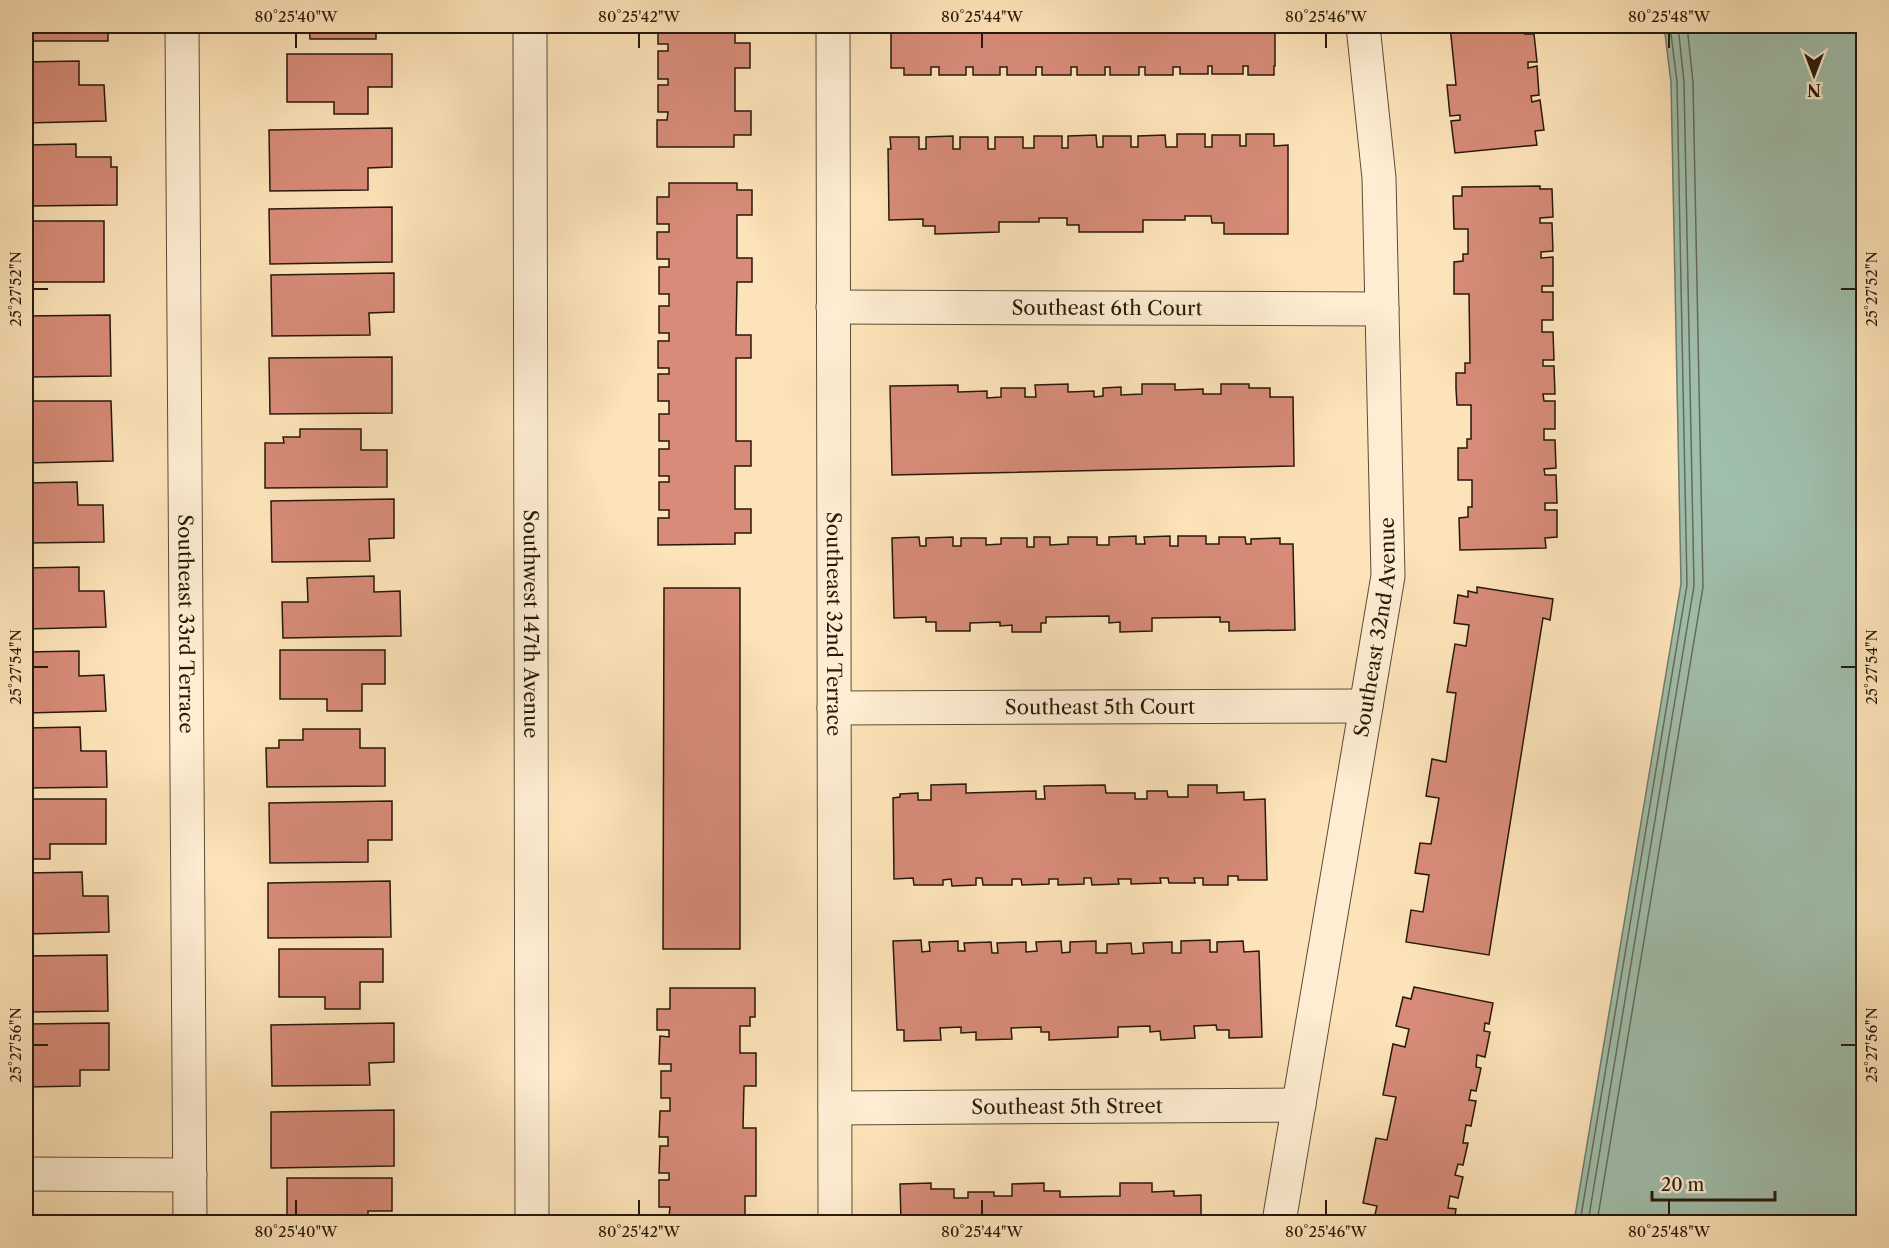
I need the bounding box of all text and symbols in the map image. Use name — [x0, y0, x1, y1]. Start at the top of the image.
text: 80°25'40"W — [255, 7, 338, 26]
text: 80°25'42"W — [598, 7, 681, 26]
text: 80°25'44"W — [941, 7, 1023, 26]
text: 80°25'46"W — [1285, 7, 1367, 26]
text: 80°25'48"W — [1628, 7, 1711, 26]
north arrow — [1784, 45, 1844, 105]
text: N — [1807, 80, 1821, 100]
text: 25°27'52"N — [6, 251, 25, 327]
text: 25°27'52"N — [1862, 251, 1881, 327]
street label: Southeast 6th Court — [1011, 296, 1203, 320]
street label: Southwest 147th Avenue — [519, 509, 543, 739]
street label: Southeast 32nd Terrace — [822, 512, 846, 736]
street label: Southeast 33rd Terrace — [173, 514, 199, 734]
street label: Southeast 32nd Avenue — [1349, 517, 1400, 739]
text: 25°27'54"N — [6, 629, 25, 705]
text: 25°27'54"N — [1862, 629, 1881, 705]
street label: Southeast 5th Court — [1005, 695, 1195, 719]
text: 25°27'56"N — [6, 1007, 25, 1083]
text: 25°27'56"N — [1862, 1007, 1881, 1083]
street label: Southeast 5th Street — [971, 1094, 1163, 1119]
scale bar — [1652, 1164, 1775, 1202]
text: 20 m — [1661, 1174, 1705, 1196]
text: 80°25'40"W — [255, 1222, 338, 1241]
text: 80°25'42"W — [598, 1222, 681, 1241]
text: 80°25'44"W — [941, 1222, 1023, 1241]
text: 80°25'46"W — [1285, 1222, 1367, 1241]
text: 80°25'48"W — [1628, 1222, 1711, 1241]

